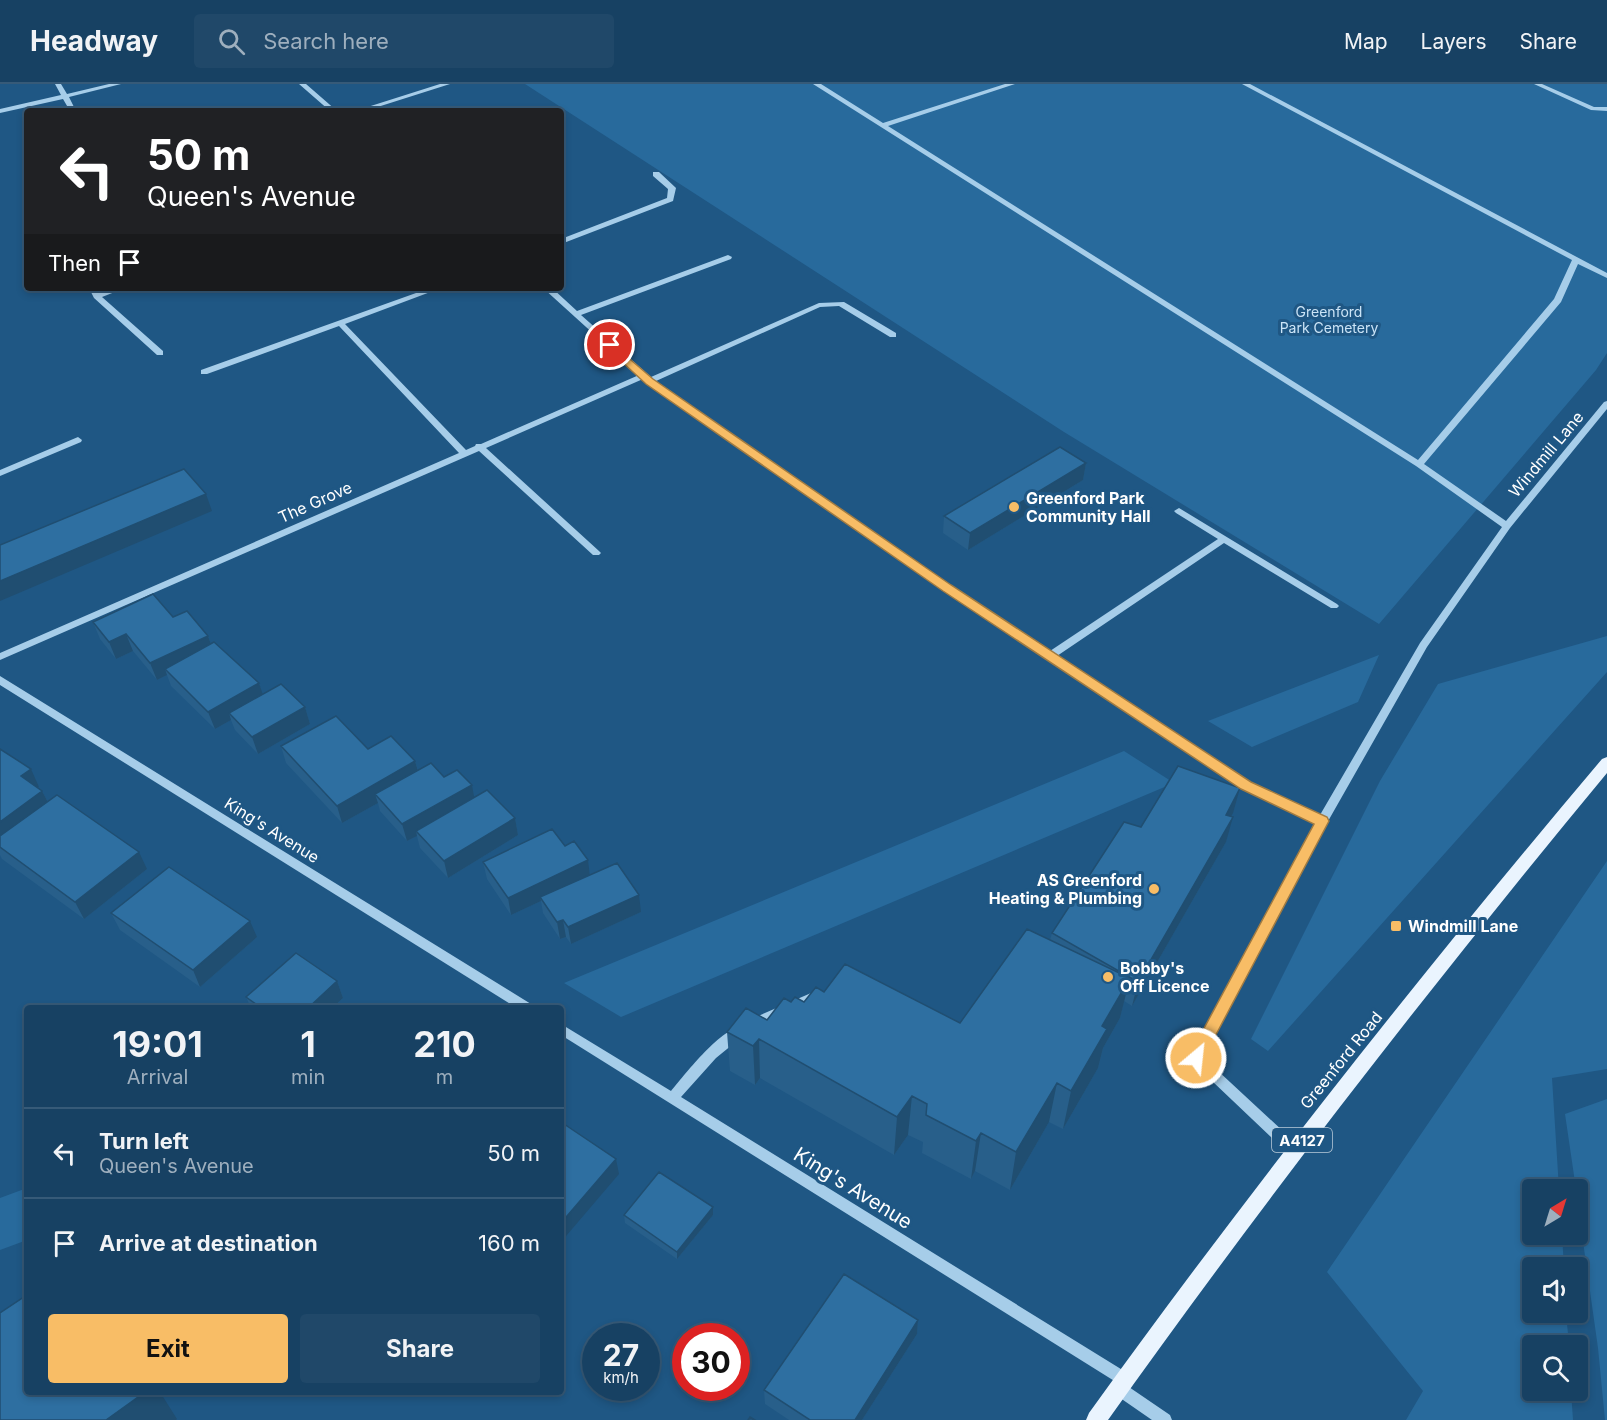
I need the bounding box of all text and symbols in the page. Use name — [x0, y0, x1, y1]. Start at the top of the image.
search box — [194, 14, 614, 68]
text: Headway — [30, 24, 158, 58]
icon: search — [215, 25, 248, 58]
text: Search here — [263, 28, 389, 54]
text: Map — [1344, 29, 1388, 54]
text: Layers — [1421, 29, 1487, 54]
text: Share — [1520, 29, 1577, 54]
text: 50 m — [147, 129, 250, 180]
icon: left — [48, 132, 126, 210]
text: Queen's Avenue — [147, 180, 356, 213]
icon: arrive — [113, 246, 146, 279]
text: Then — [48, 250, 101, 276]
park label: Greenford Park Cemetery — [1280, 303, 1378, 336]
pin — [584, 319, 635, 370]
icon: arrive — [593, 328, 626, 361]
street label: Windmill Lane — [1504, 407, 1588, 501]
street label: The Grove — [275, 477, 355, 527]
place label: Greenford Park Community Hall — [1026, 488, 1151, 526]
marker: Greenford Park Community Hall — [1007, 500, 1021, 514]
street label: King's Avenue — [221, 793, 323, 867]
place label: AS Greenford Heating & Plumbing — [989, 870, 1142, 908]
marker: AS Greenford Heating & Plumbing — [1147, 882, 1161, 896]
place label: Windmill Lane — [1408, 916, 1518, 936]
marker: Windmill Lane — [1389, 919, 1403, 933]
place label: Bobby's Off Licence — [1120, 958, 1209, 996]
marker: Bobby's Off Licence — [1101, 970, 1115, 984]
street label: Greenford Road — [1296, 1007, 1386, 1113]
text: 19:01 — [112, 1022, 203, 1066]
text: 1 — [300, 1022, 316, 1066]
text: 210 — [413, 1022, 476, 1066]
position arrow — [1164, 1026, 1228, 1090]
text: Arrival — [127, 1065, 188, 1089]
text: min — [291, 1065, 325, 1089]
text: m — [436, 1065, 453, 1089]
text: Turn left — [99, 1128, 189, 1154]
road number: A4127 — [1272, 1128, 1332, 1152]
icon: left — [48, 1137, 81, 1170]
text: 50 m — [487, 1140, 540, 1166]
street label: King's Avenue — [789, 1142, 917, 1234]
text: Queen's Avenue — [99, 1154, 254, 1178]
north arrow — [1522, 1179, 1588, 1245]
map controls — [1522, 1179, 1588, 1401]
icon: arrive — [48, 1227, 81, 1260]
text: Arrive at destination — [99, 1230, 318, 1256]
text: 160 m — [478, 1230, 540, 1256]
button: sound — [1522, 1257, 1588, 1323]
button: Exit — [48, 1314, 288, 1383]
button: Share — [300, 1314, 540, 1383]
speed limit sign: 30 — [672, 1323, 750, 1401]
button: search — [1522, 1335, 1588, 1401]
text: 27 — [603, 1337, 639, 1373]
text: km/h — [603, 1368, 639, 1387]

